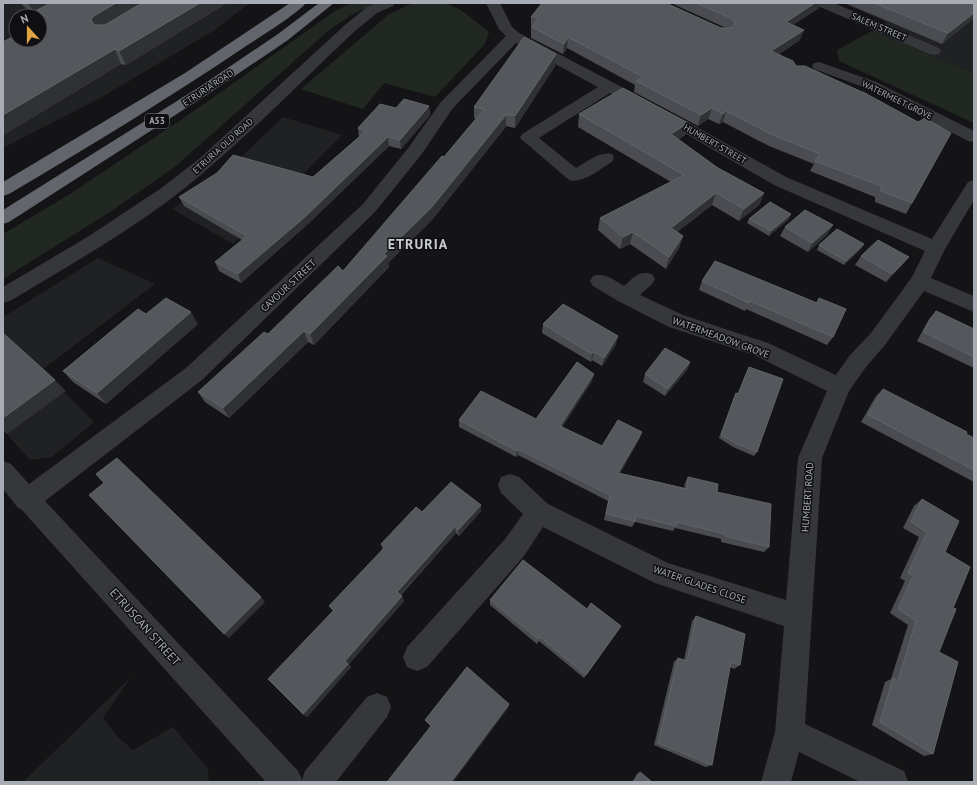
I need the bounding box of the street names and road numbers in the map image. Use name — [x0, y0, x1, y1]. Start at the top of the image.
street label: SALEM STREET — [850, 10, 908, 43]
street label: ETRURIA ROAD — [180, 67, 235, 108]
street label: WATERMEET GROVE — [860, 78, 934, 121]
road number: A53 — [145, 114, 169, 128]
street label: ETRURIA OLD ROAD — [190, 116, 255, 176]
street label: HUMBERT STREET — [682, 121, 749, 166]
street label: CAVOUR STREET — [258, 256, 319, 314]
street label: WATERMEADOW GROVE — [671, 314, 771, 361]
street label: HUMBERT ROAD — [799, 462, 816, 532]
street label: WATER GLADES CLOSE — [652, 562, 748, 606]
street label: ETRUSCAN STREET — [107, 585, 184, 669]

